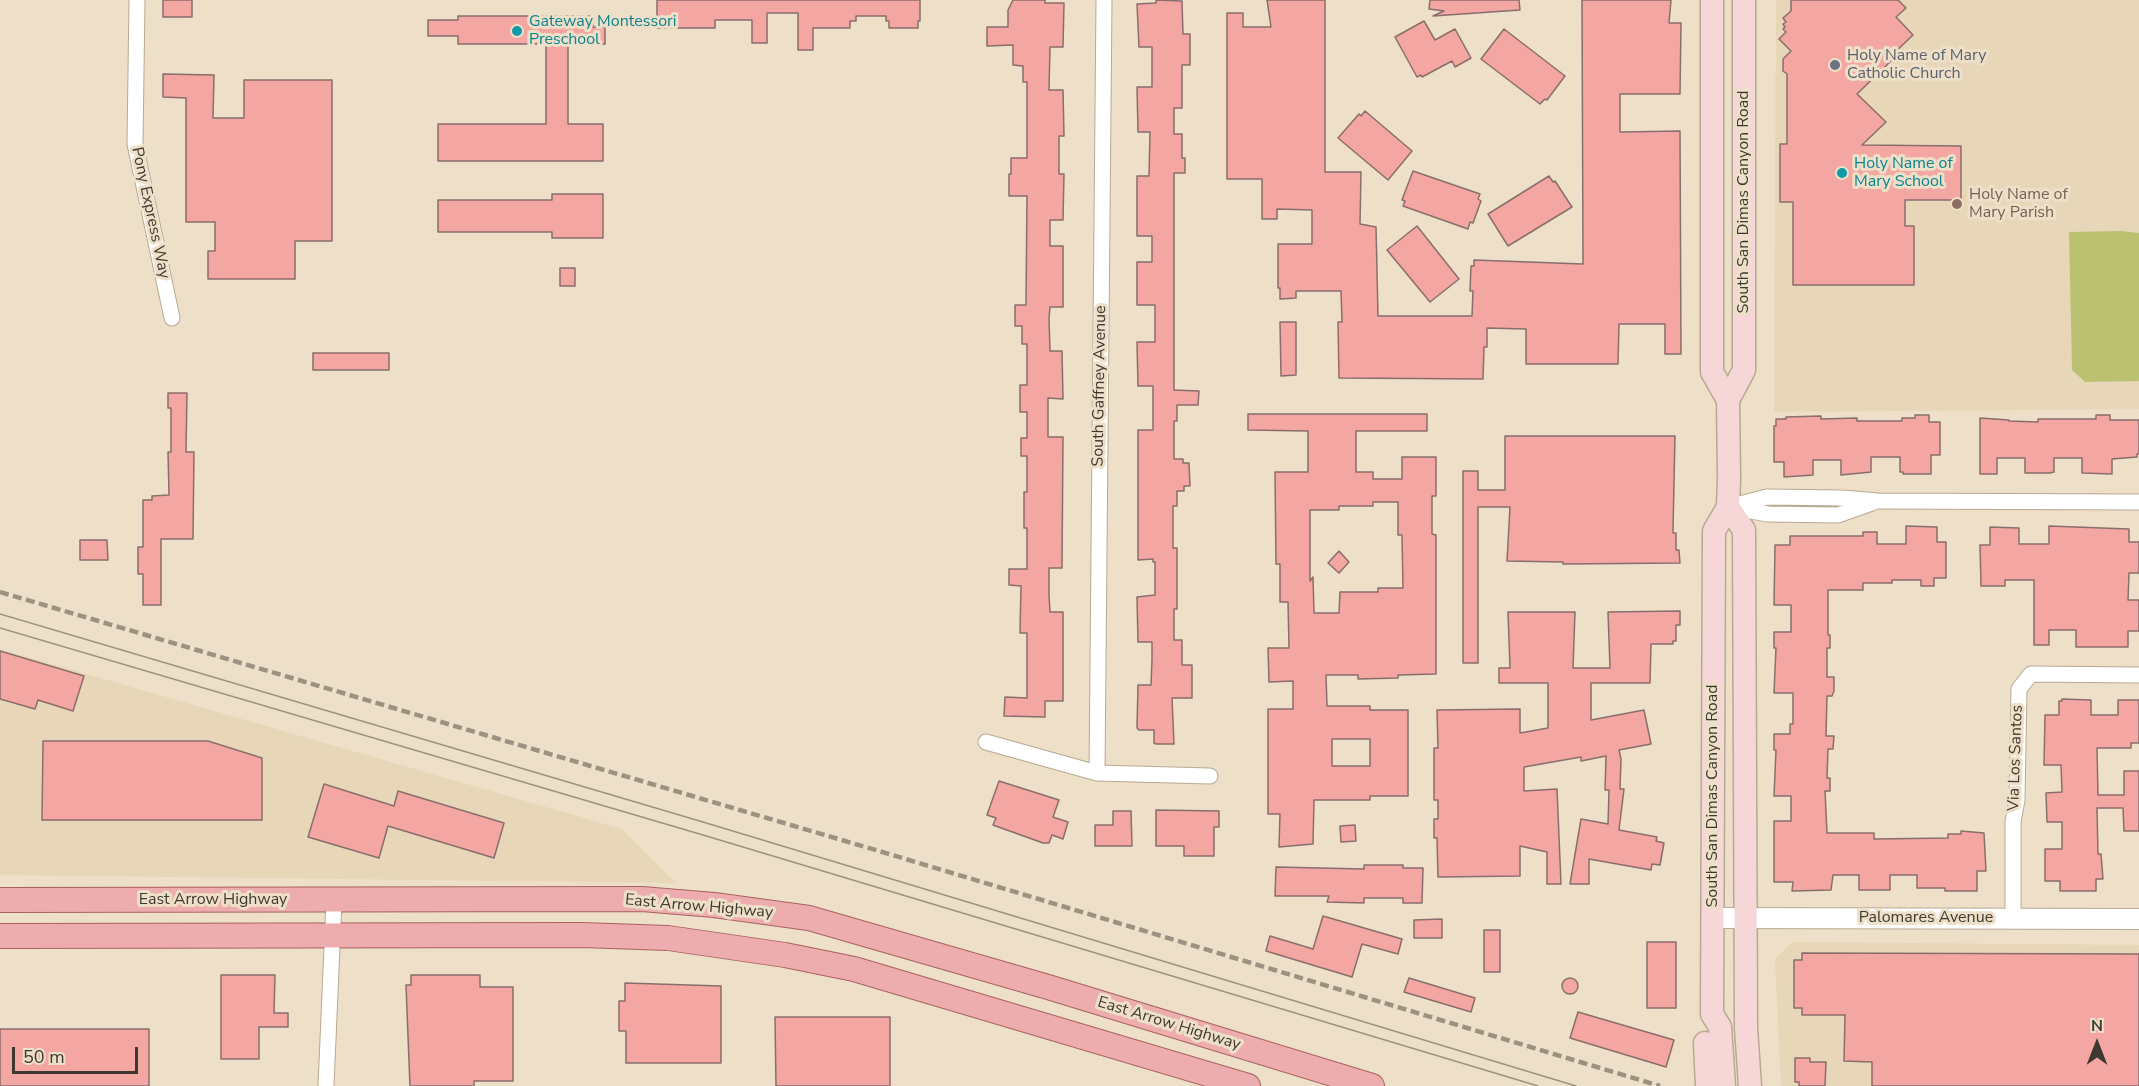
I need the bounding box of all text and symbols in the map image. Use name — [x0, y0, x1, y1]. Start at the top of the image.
place label: Gateway Montessori Preschool — [529, 12, 676, 50]
marker: Gateway Montessori Preschool — [510, 24, 524, 38]
place label: Holy Name of Mary Catholic Church — [1847, 46, 1986, 84]
marker: Holy Name of Mary Catholic Church — [1828, 58, 1842, 72]
street label: South San Dimas Canyon Road — [1734, 90, 1754, 314]
street label: Pony Express Way — [127, 145, 173, 281]
place label: Holy Name of Mary School — [1854, 154, 1953, 192]
marker: Holy Name of Mary School — [1835, 166, 1849, 180]
place label: Holy Name of Mary Parish — [1969, 185, 2068, 223]
marker: Holy Name of Mary Parish — [1950, 197, 1964, 211]
street label: South Gaffney Avenue — [1089, 305, 1111, 467]
street label: South San Dimas Canyon Road — [1703, 684, 1723, 908]
street label: Via Los Santos — [2005, 705, 2027, 811]
street label: East Arrow Highway — [139, 890, 287, 910]
street label: East Arrow Highway — [624, 891, 774, 923]
street label: Palomares Avenue — [1859, 908, 1993, 928]
street label: East Arrow Highway — [1095, 993, 1243, 1055]
north arrow — [2067, 1014, 2127, 1074]
text: N — [2091, 1015, 2103, 1037]
scale bar — [15, 1035, 141, 1073]
text: 50 m — [23, 1045, 65, 1069]

